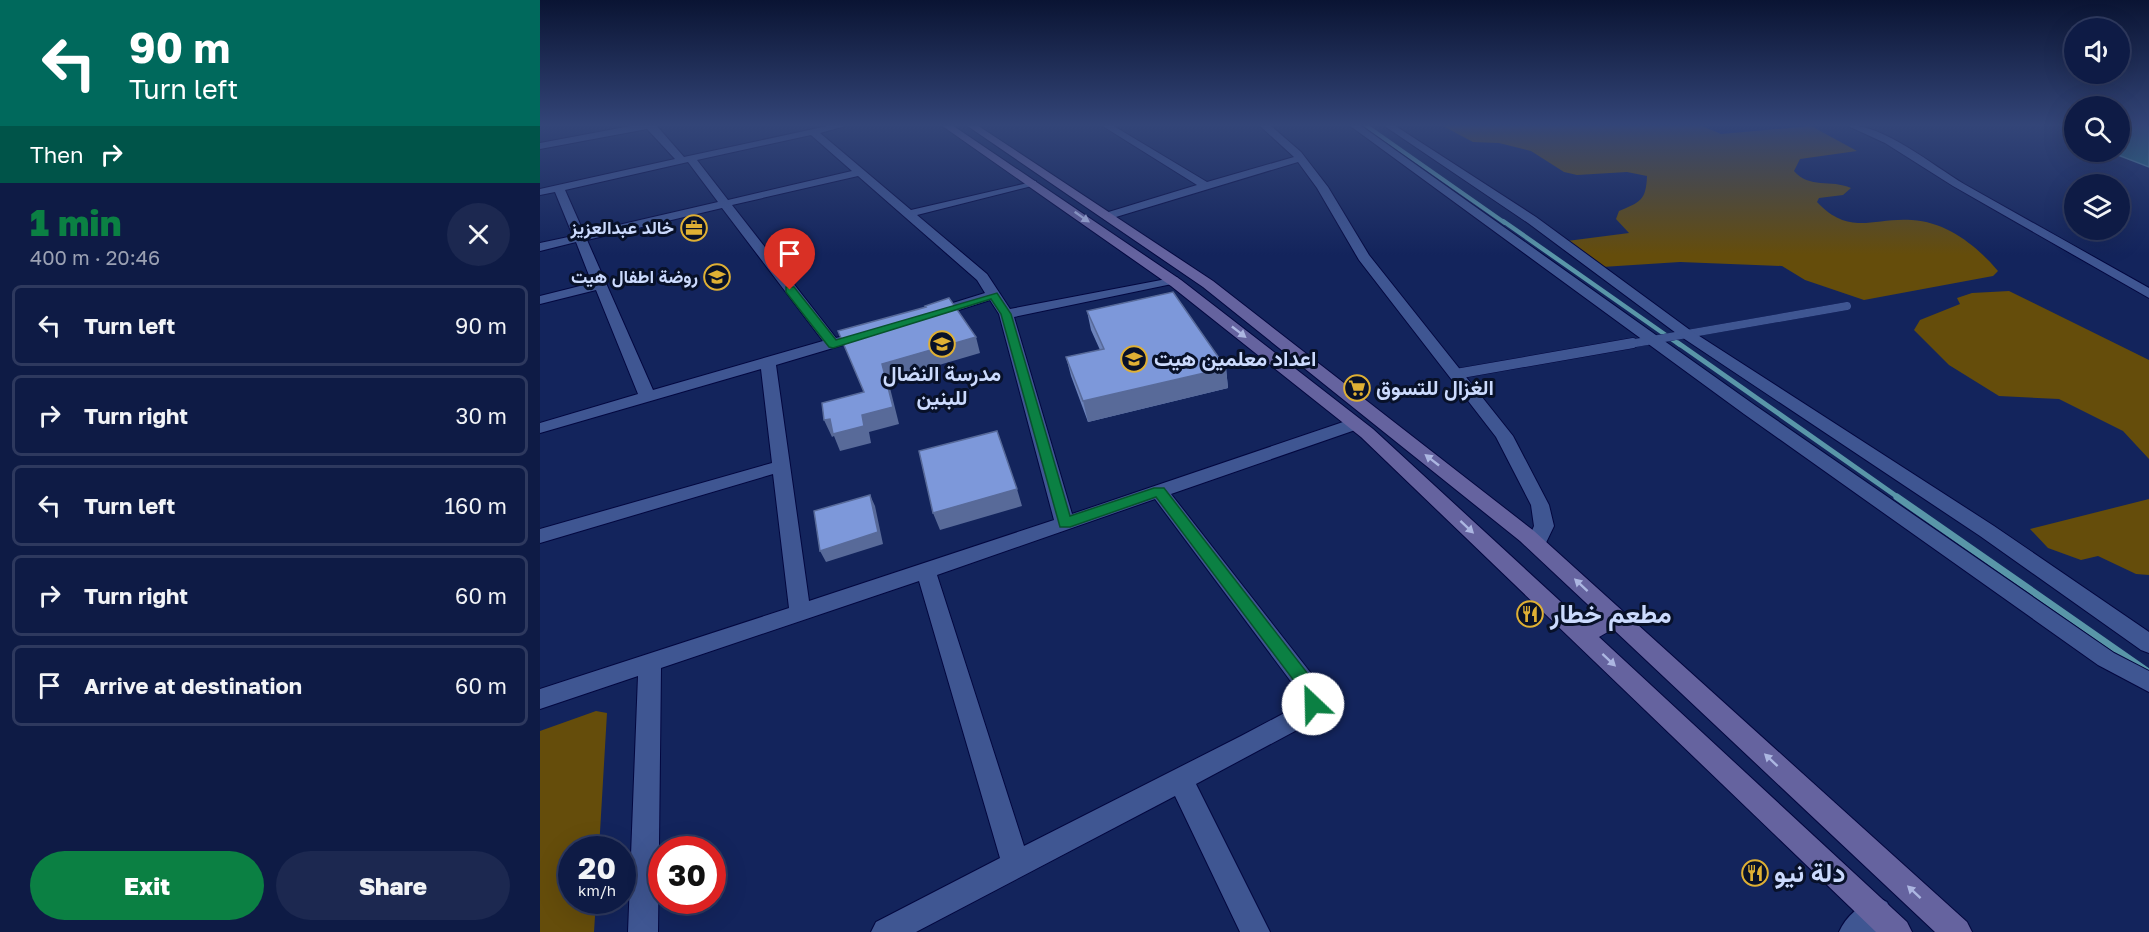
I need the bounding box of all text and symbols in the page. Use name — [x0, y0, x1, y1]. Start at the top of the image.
map controls — [2064, 18, 2130, 240]
button: sound — [2064, 18, 2130, 84]
text: 90 m — [129, 22, 230, 72]
icon: left — [30, 24, 108, 102]
text: Turn left — [129, 73, 238, 105]
button: search — [2064, 96, 2130, 162]
icon: right — [95, 138, 128, 171]
text: Then — [30, 141, 83, 168]
button: layers — [2064, 174, 2130, 240]
text: 1 min — [30, 201, 121, 244]
button: close — [447, 203, 510, 266]
one-way arrow — [1073, 211, 1089, 223]
office icon: خالد عبدالعزيز — [679, 213, 709, 243]
place label: خالد عبدالعزيز — [570, 216, 674, 239]
pin — [764, 228, 815, 290]
icon: arrive — [773, 237, 806, 270]
text: 400 m · 20:46 — [30, 245, 160, 269]
school or university icon: روضة اطفال هيت — [702, 262, 732, 292]
place label: روضة اطفال هيت — [571, 265, 698, 288]
icon: left — [33, 309, 66, 342]
text: Turn left — [84, 312, 175, 339]
text: 90 m — [455, 312, 507, 339]
one-way arrow — [1231, 326, 1247, 339]
school or university icon: مدرسة النضال للبنين — [927, 329, 957, 359]
school or university icon: اعداد معلمين هيت — [1119, 344, 1149, 374]
place label: اعداد معلمين هيت — [1154, 345, 1316, 371]
place label: مدرسة النضال للبنين — [883, 360, 1001, 410]
supermarket icon: الغزال للتسوق — [1342, 373, 1372, 403]
place label: الغزال للتسوق — [1376, 374, 1494, 401]
icon: right — [33, 399, 66, 432]
text: Turn right — [84, 402, 188, 429]
text: 30 m — [456, 402, 507, 429]
one-way arrow — [1424, 455, 1439, 467]
icon: left — [33, 489, 66, 522]
text: Turn left — [84, 492, 175, 519]
text: 160 m — [444, 492, 507, 519]
one-way arrow — [1459, 520, 1474, 534]
icon: right — [33, 579, 66, 612]
one-way arrow — [1574, 579, 1589, 592]
text: Turn right — [84, 582, 188, 609]
text: 60 m — [455, 582, 507, 609]
place label: مطعم خطار — [1549, 598, 1672, 631]
restaurant icon: مطعم خطار — [1515, 599, 1545, 629]
one-way arrow — [1601, 653, 1616, 666]
icon: arrive — [33, 669, 66, 702]
text: Arrive at destination — [84, 672, 302, 699]
text: 60 m — [455, 672, 507, 699]
position arrow — [1281, 672, 1345, 736]
one-way arrow — [1763, 753, 1778, 767]
speed limit sign: 30 — [648, 836, 726, 914]
text: 20 — [578, 850, 616, 886]
button: Exit — [30, 851, 264, 920]
button: Share — [276, 851, 510, 920]
place label: دلة نيو — [1774, 857, 1845, 889]
restaurant icon: دلة نيو — [1740, 858, 1770, 888]
text: km/h — [578, 881, 616, 899]
one-way arrow — [1907, 886, 1922, 899]

